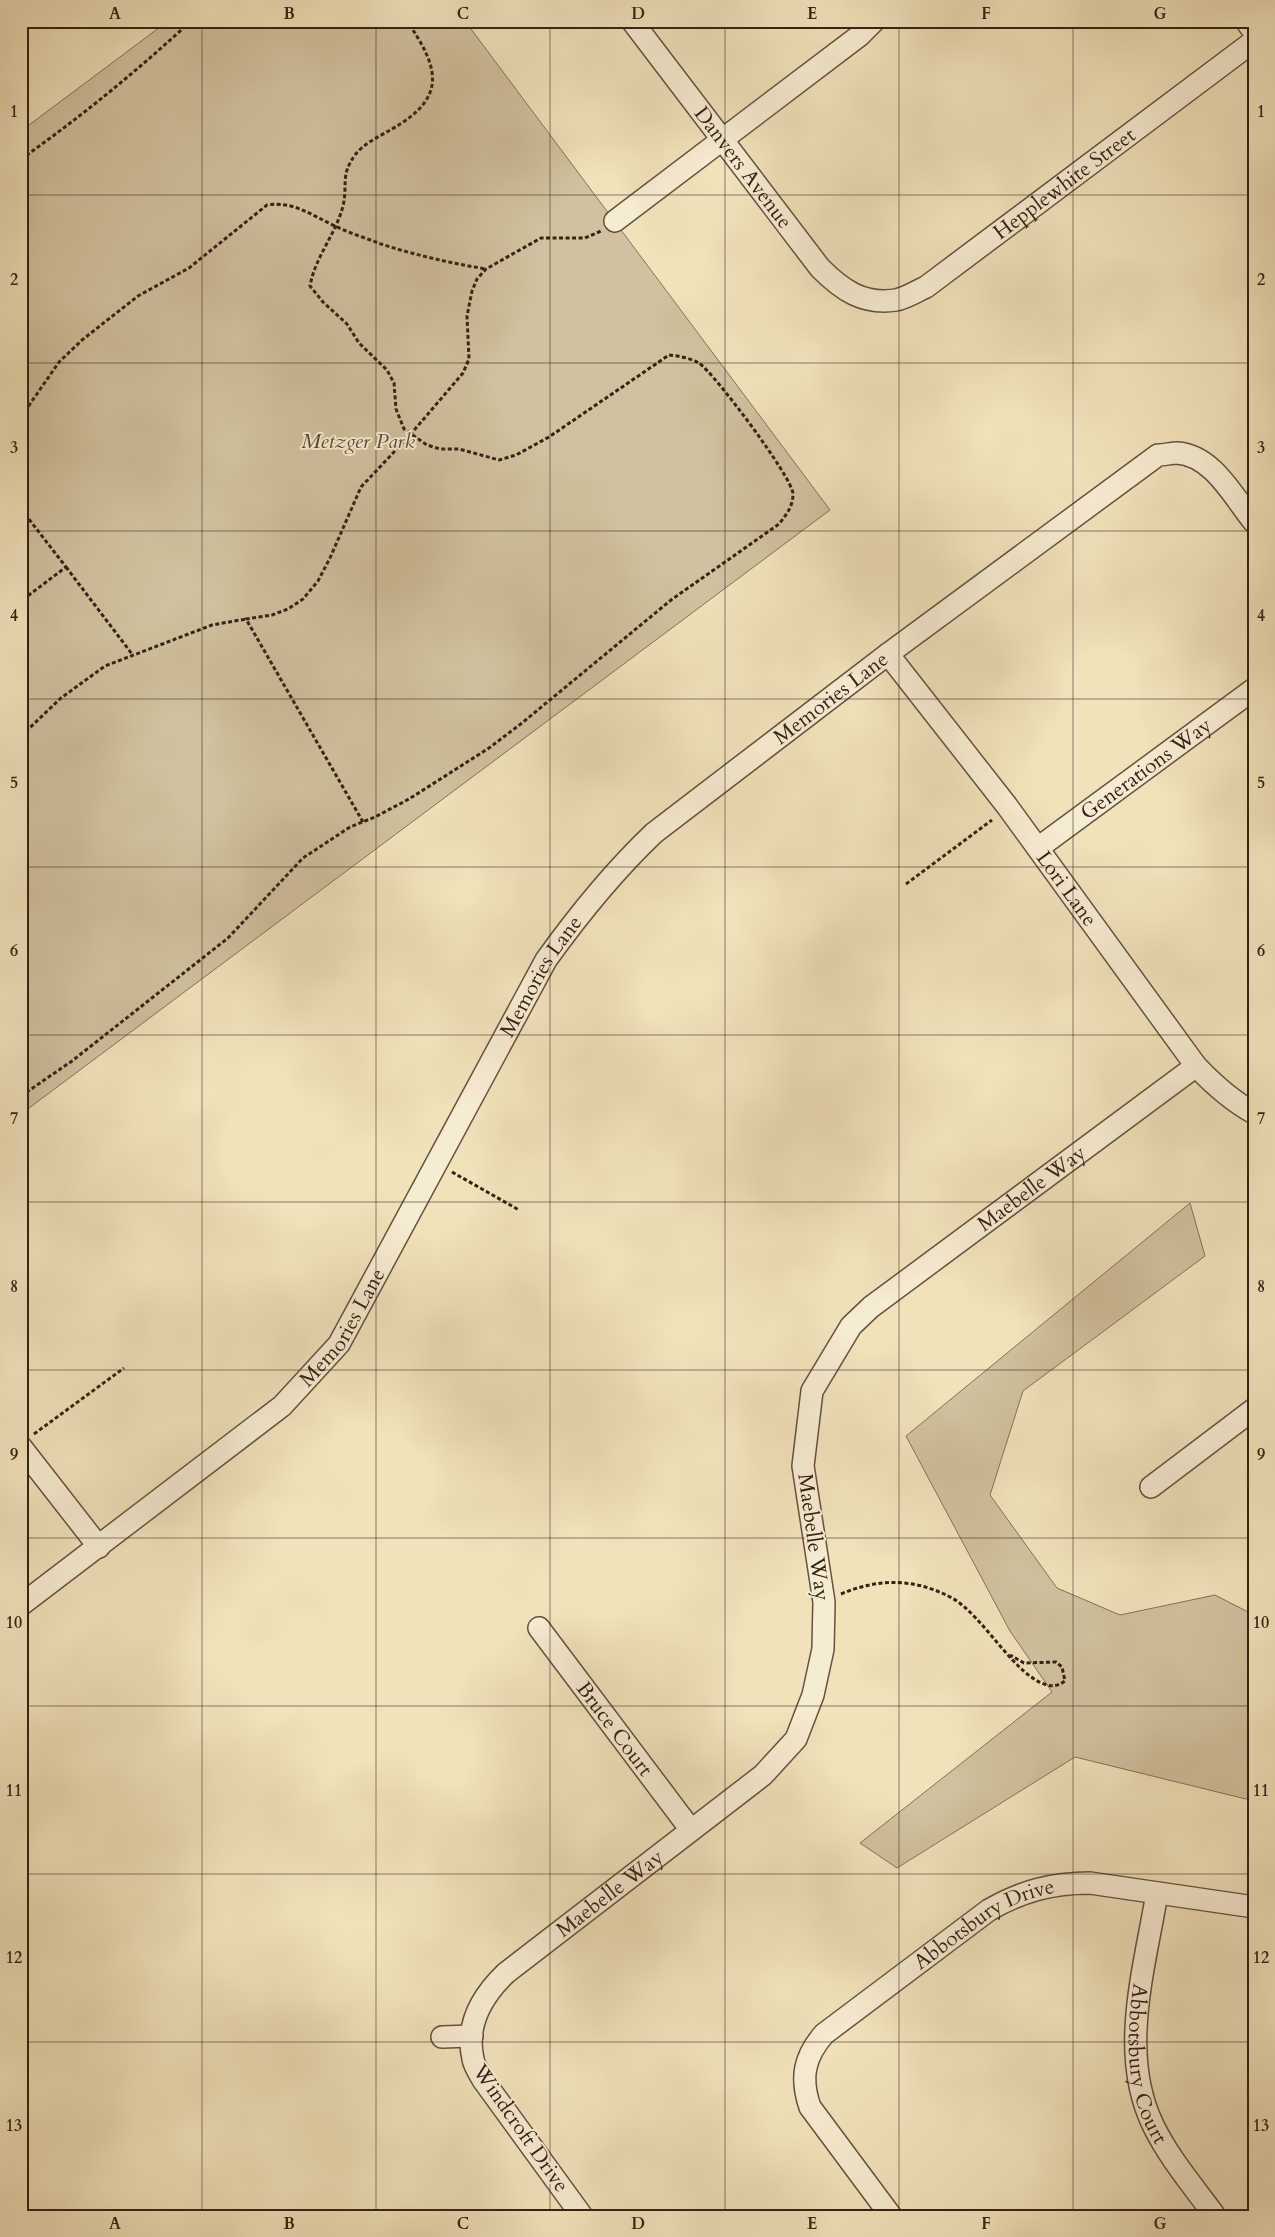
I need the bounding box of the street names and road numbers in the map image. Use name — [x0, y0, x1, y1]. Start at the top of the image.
street label: Danvers Avenue — [687, 101, 799, 235]
street label: Hepplewhite Street — [987, 121, 1142, 247]
street label: Memories Lane — [768, 645, 894, 752]
street label: Generations Way — [1075, 711, 1218, 827]
street label: Lori Lane — [1029, 845, 1104, 932]
street label: Memories Lane — [493, 910, 589, 1042]
street label: Maebelle Way — [971, 1139, 1092, 1238]
street label: Memories Lane — [293, 1263, 392, 1393]
street label: Maebelle Way — [790, 1471, 837, 1603]
street label: Bruce Court — [569, 1676, 660, 1783]
street label: Maebelle Way — [550, 1843, 670, 1944]
street label: Abbotsbury Drive — [908, 1872, 1057, 1977]
street label: Abbotsbury Court — [1121, 1982, 1174, 2150]
street label: Windcroft Drive — [465, 2058, 576, 2198]

